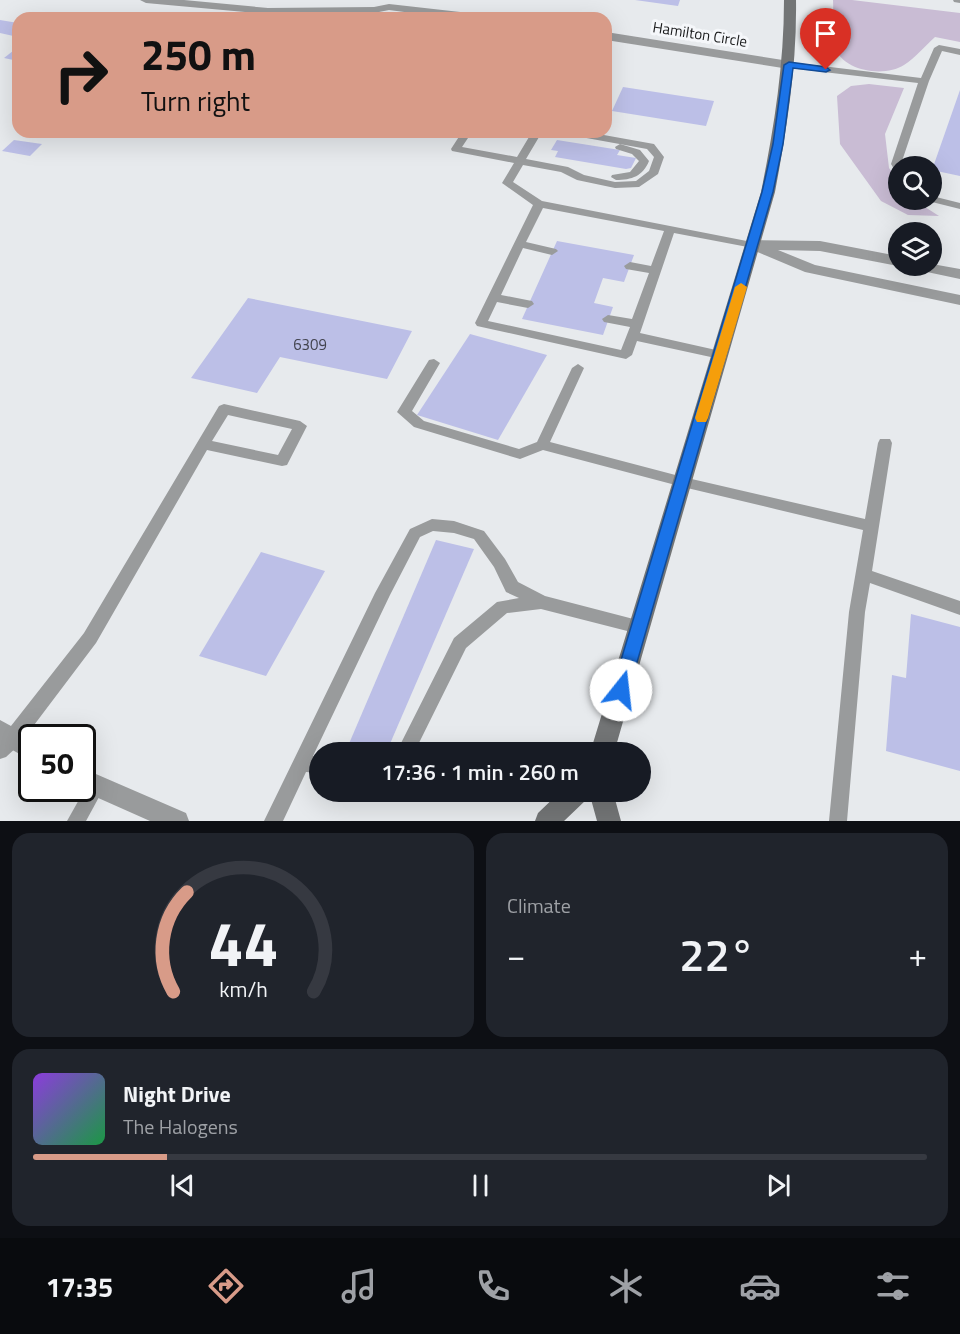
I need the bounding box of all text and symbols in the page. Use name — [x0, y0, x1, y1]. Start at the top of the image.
pin — [800, 8, 851, 70]
street label: Hamilton Circle — [651, 15, 749, 53]
icon: arrive — [809, 17, 842, 50]
text: 250 m — [141, 22, 256, 86]
icon: right — [42, 36, 120, 114]
text: Turn right — [141, 80, 250, 121]
map controls — [888, 156, 942, 276]
button: search — [888, 156, 942, 210]
button: layers — [888, 222, 942, 276]
house number: 6309 — [293, 333, 327, 356]
position arrow — [589, 658, 653, 722]
speed limit sign: 50 — [18, 724, 96, 802]
text: 17:36 · 1 min · 260 m — [381, 755, 579, 789]
text: Climate — [507, 890, 571, 921]
text: 44 — [208, 895, 278, 990]
text: 22° — [679, 920, 755, 988]
text: − — [507, 930, 525, 980]
text: + — [909, 930, 927, 980]
text: km/h — [219, 973, 267, 1005]
text: Night Drive — [123, 1077, 231, 1111]
text: The Halogens — [123, 1111, 238, 1142]
icon: previous — [166, 1169, 199, 1202]
icon: pause — [464, 1169, 497, 1202]
icon: next — [762, 1169, 795, 1202]
icon: directions — [205, 1265, 247, 1307]
icon: music — [338, 1265, 380, 1307]
icon: phone — [472, 1265, 514, 1307]
icon: climate — [605, 1265, 647, 1307]
icon: car — [739, 1265, 781, 1307]
icon: filters — [872, 1265, 914, 1307]
text: 17:35 — [46, 1266, 113, 1307]

